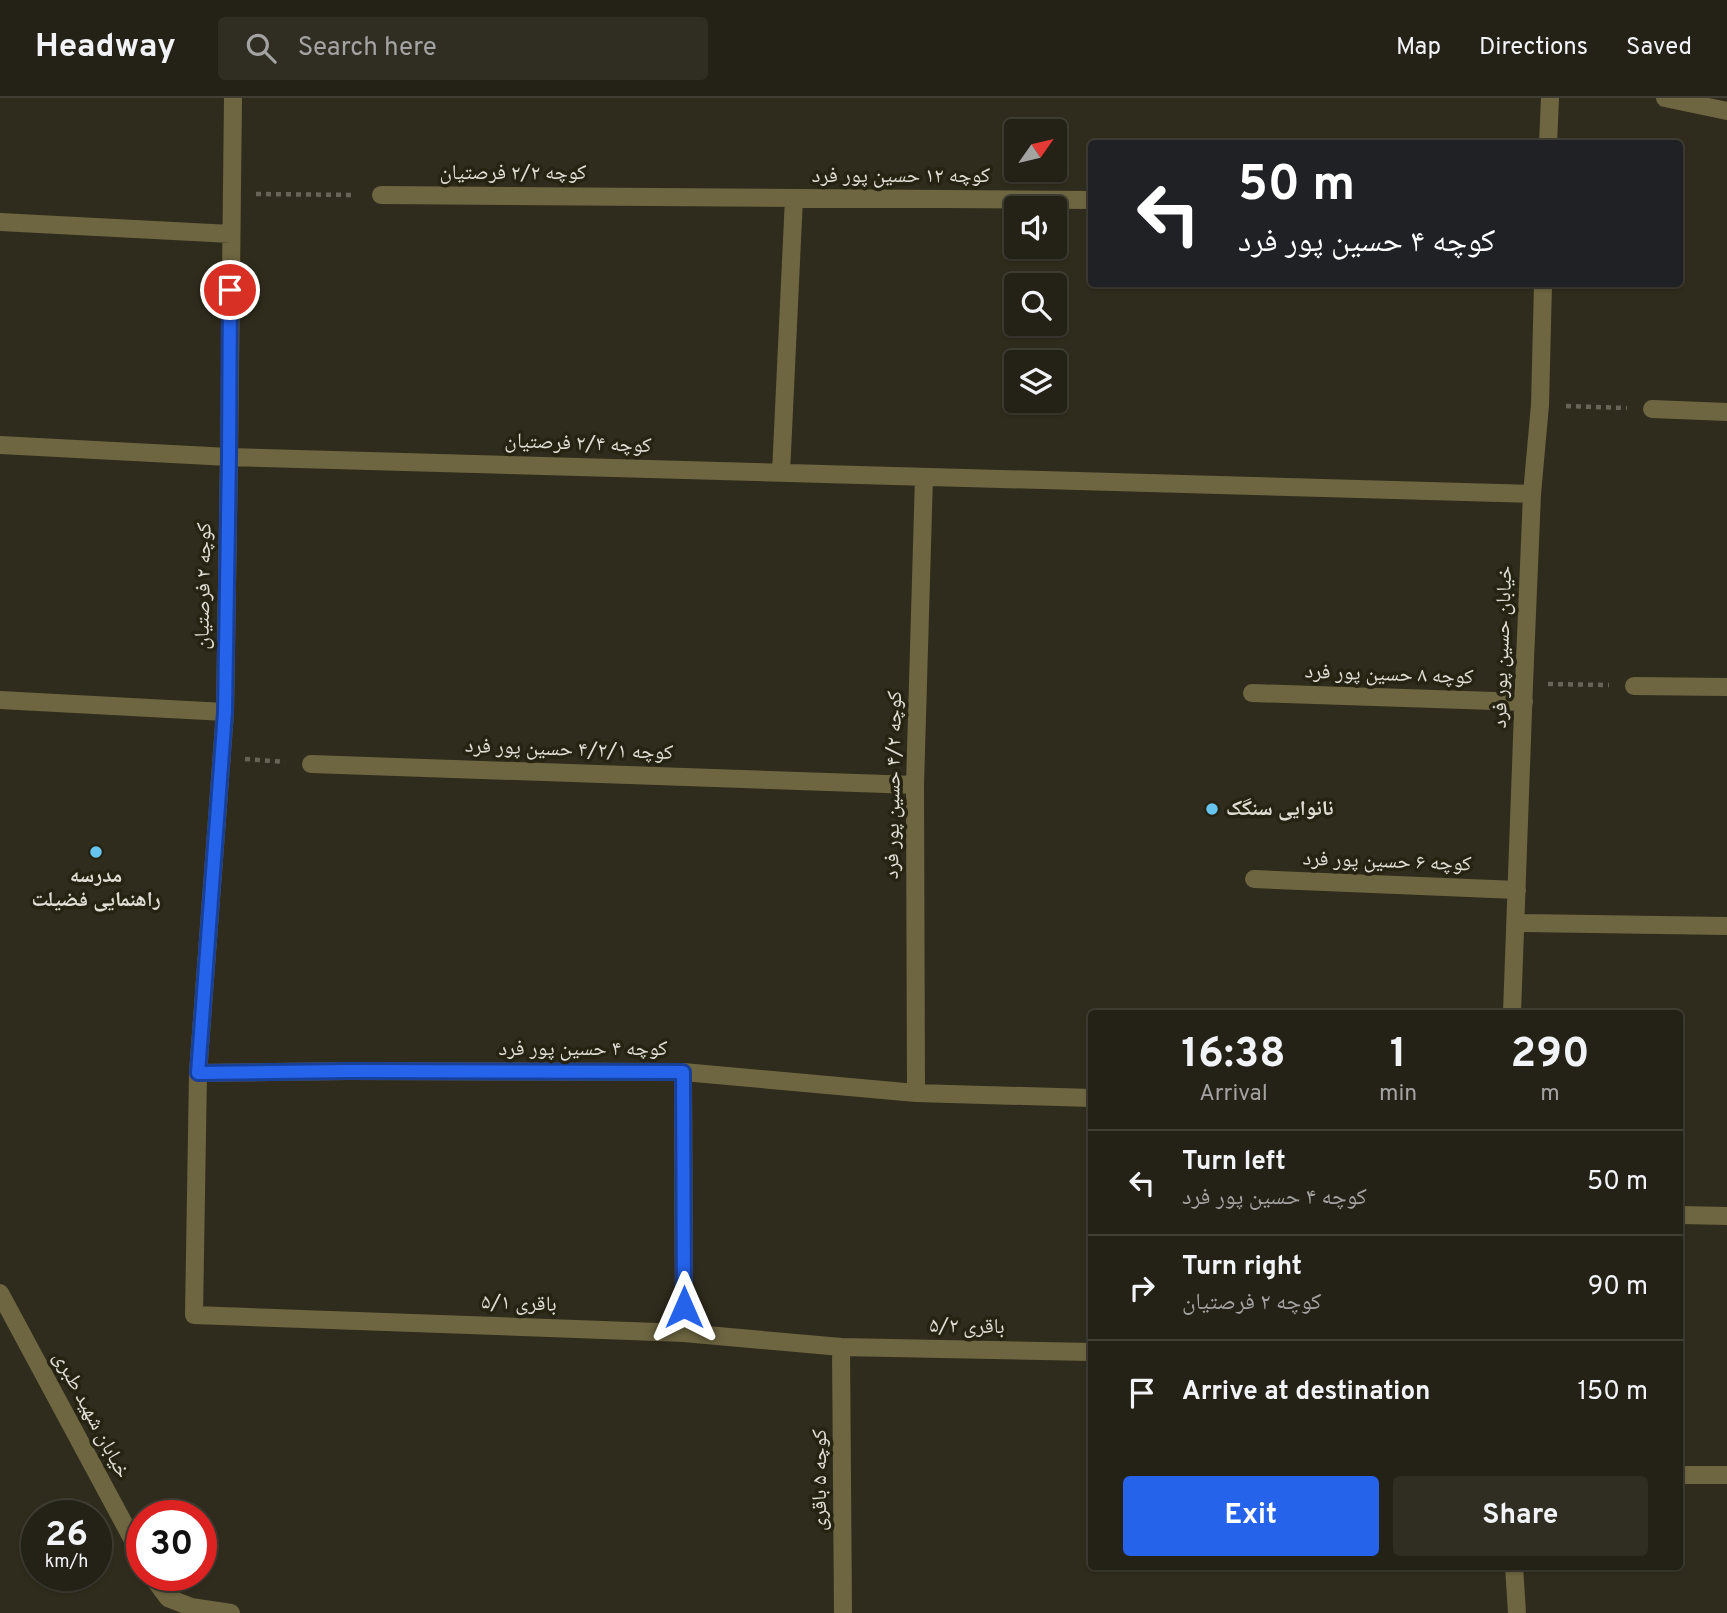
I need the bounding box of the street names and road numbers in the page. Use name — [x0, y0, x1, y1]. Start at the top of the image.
street label: کوچه ۲/۲ فرصتیان — [440, 160, 587, 187]
street label: کوچه ۱۲ حسین پور فرد — [812, 163, 990, 190]
street label: کوچه ۲/۴ فرصتیان — [504, 428, 652, 460]
street label: کوچه ۲ فرصتیان — [189, 522, 219, 650]
street label: خیابان حسین پور فرد — [1487, 565, 1519, 729]
street label: کوچه ۸ حسین پور فرد — [1304, 659, 1474, 691]
street label: کوچه ۴/۲ حسین پور فرد — [879, 690, 909, 880]
street label: کوچه ۴/۲/۱ حسین پور فرد — [464, 733, 674, 767]
street label: کوچه ۶ حسین پور فرد — [1302, 846, 1472, 878]
street label: کوچه ۴ حسین پور فرد — [499, 1036, 668, 1063]
street label: باقری ۵/۱ — [481, 1289, 557, 1319]
street label: باقری ۵/۲ — [929, 1313, 1005, 1341]
street label: خیابان شهید طبری — [46, 1347, 136, 1483]
street label: کوچه ۵ باقری — [807, 1429, 834, 1531]

